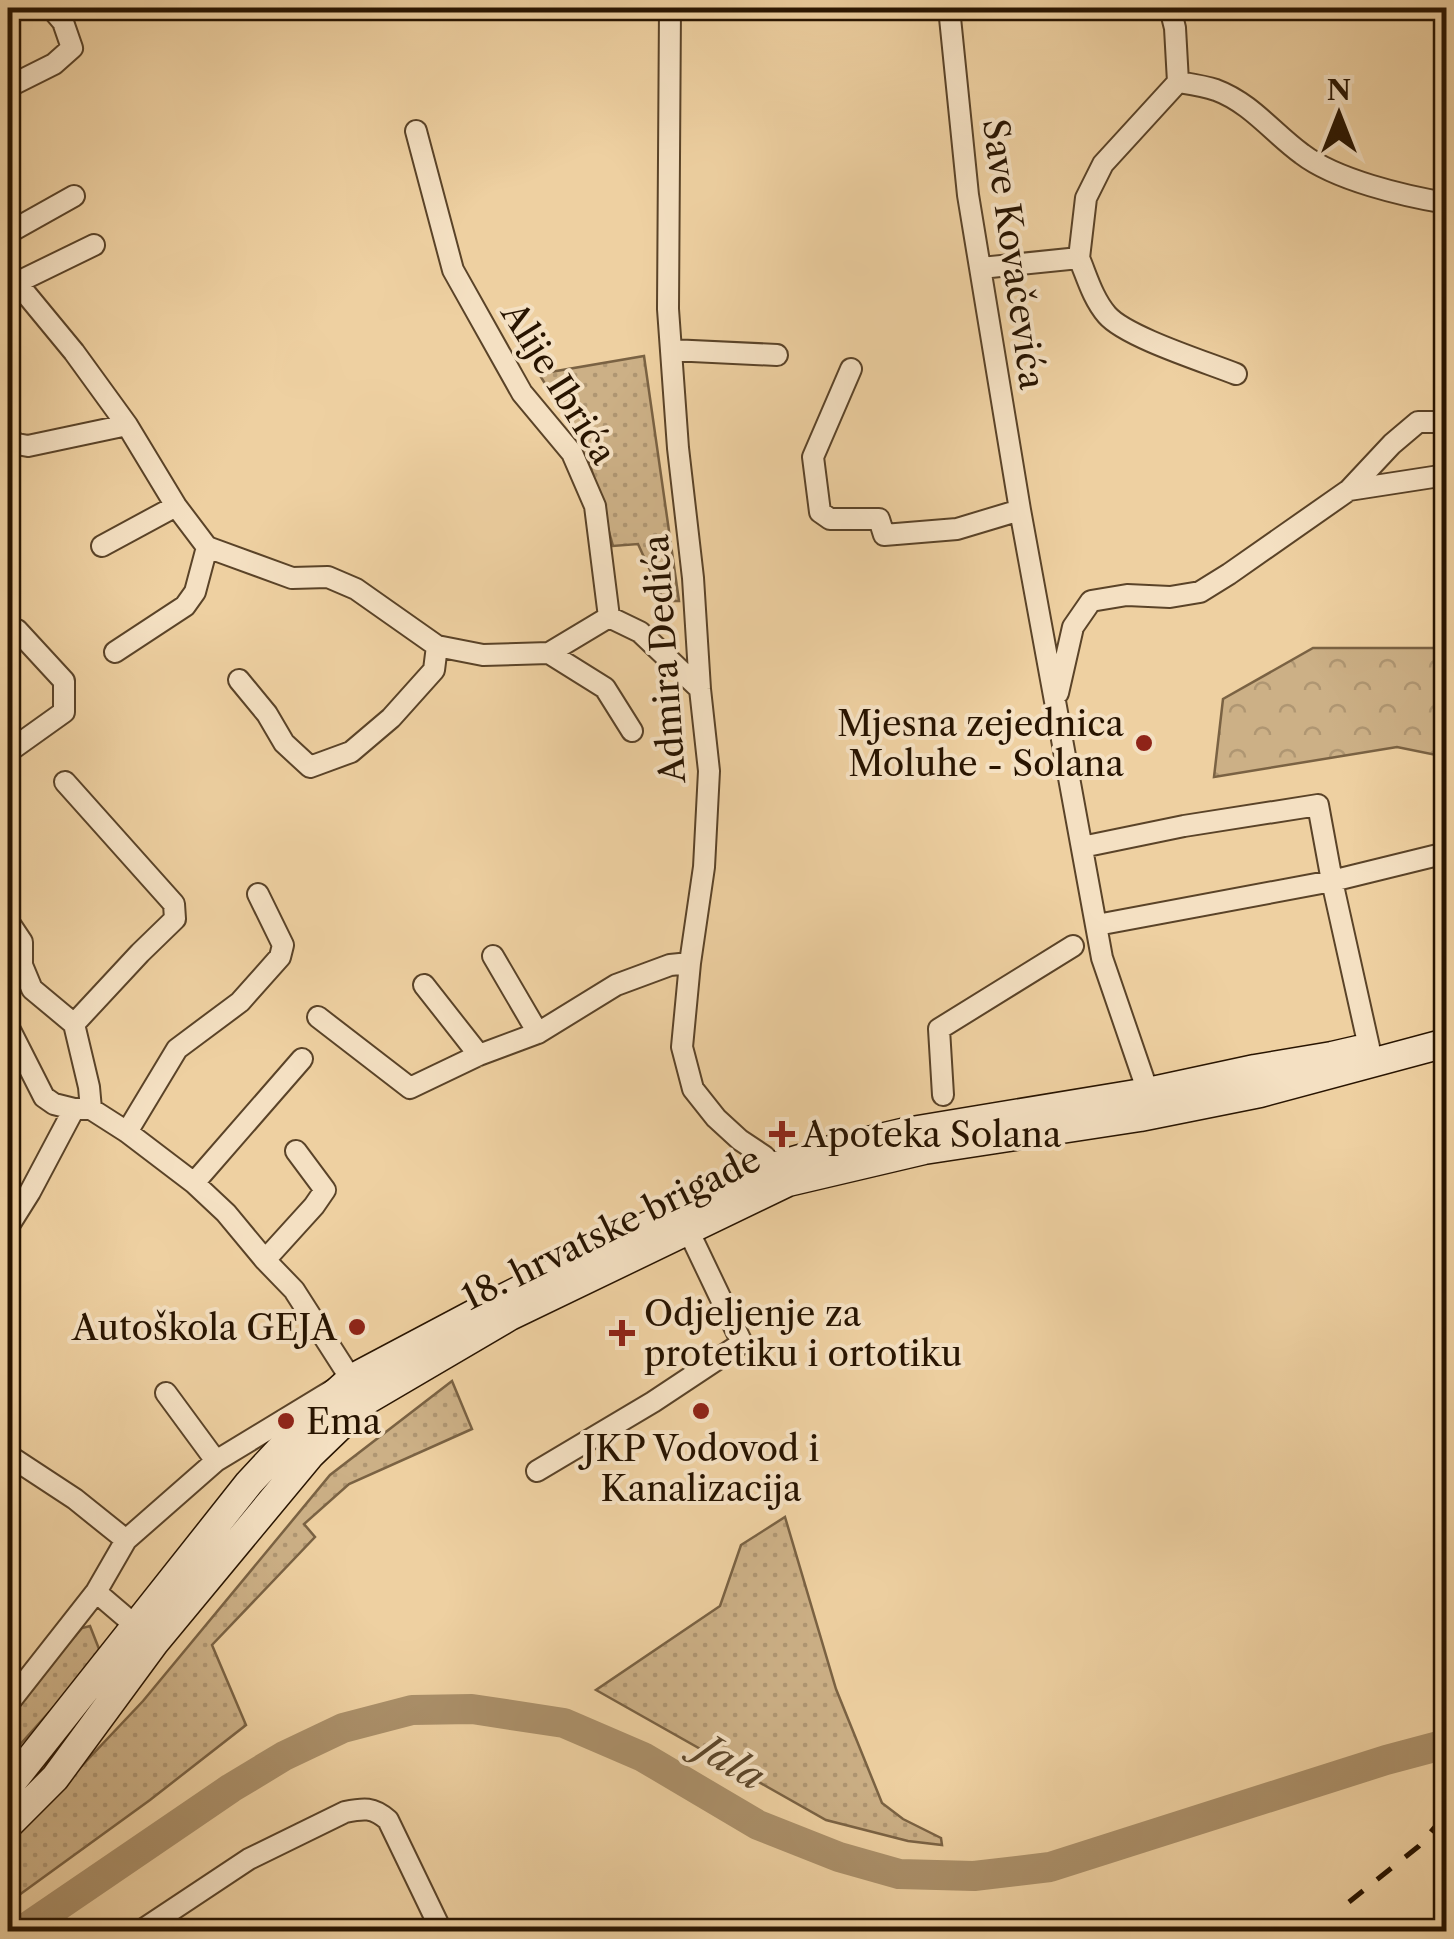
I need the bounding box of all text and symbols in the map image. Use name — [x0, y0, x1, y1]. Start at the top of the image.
north arrow — [1289, 65, 1389, 165]
text: N — [1327, 73, 1351, 107]
street label: Save Kovačevića — [974, 116, 1054, 392]
street label: Alije Ibrića — [492, 293, 626, 472]
street label: Admira Dedića — [634, 533, 694, 786]
place label: Mjesna zejednica Moluhe - Solana — [837, 702, 1125, 785]
marker: Mjesna zejednica Moluhe - Solana — [1133, 732, 1155, 754]
place label: Apoteka Solana — [801, 1113, 1062, 1156]
marker: Apoteka Solana — [771, 1123, 793, 1145]
street label: 18. hrvatske brigade — [455, 1137, 767, 1319]
place label: Odjeljenje za protetiku i ortotiku — [644, 1292, 962, 1375]
place label: Autoškola GEJA — [71, 1306, 338, 1349]
marker: Autoškola GEJA — [346, 1316, 368, 1338]
marker: Odjeljenje za protetiku i ortotiku — [609, 1320, 635, 1346]
place label: Ema — [306, 1400, 382, 1443]
marker: JKP Vodovod i Kanalizacija — [690, 1400, 712, 1422]
marker: Ema — [275, 1410, 297, 1432]
place label: JKP Vodovod i Kanalizacija — [578, 1427, 819, 1510]
water label: Jala — [680, 1718, 773, 1800]

